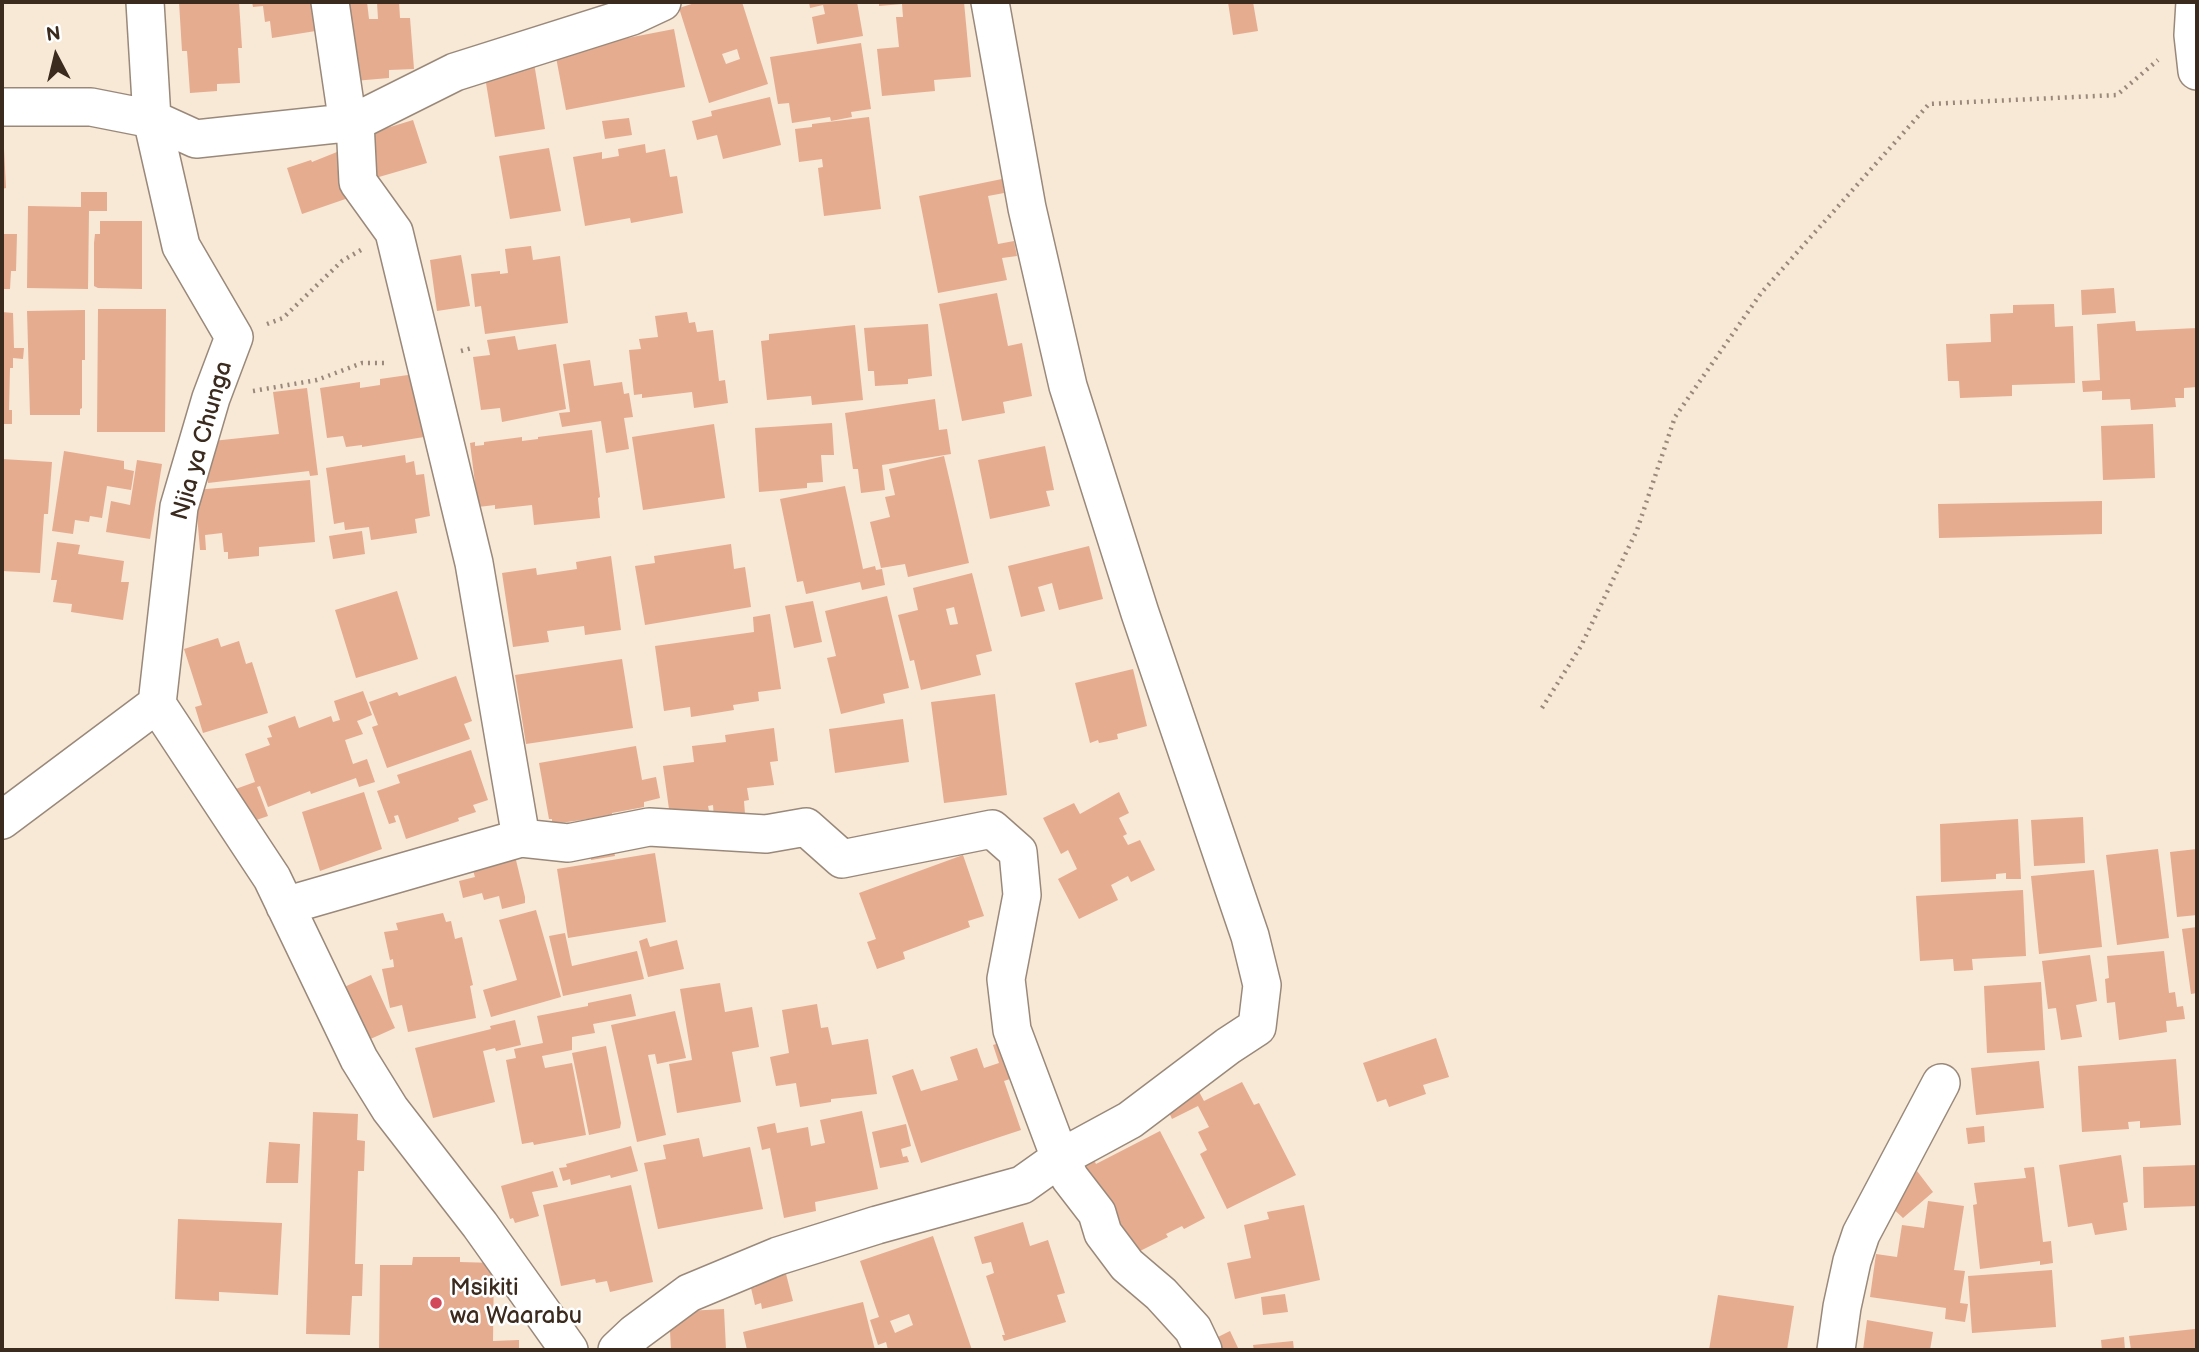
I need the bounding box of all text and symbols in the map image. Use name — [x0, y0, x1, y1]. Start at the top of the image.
north arrow — [21, 21, 91, 91]
text: N — [45, 22, 62, 47]
street label: Njia ya Chunga — [167, 358, 239, 524]
place label: Msikiti wa Waarabu — [450, 1275, 582, 1331]
marker: Msikiti wa Waarabu — [428, 1295, 444, 1311]

